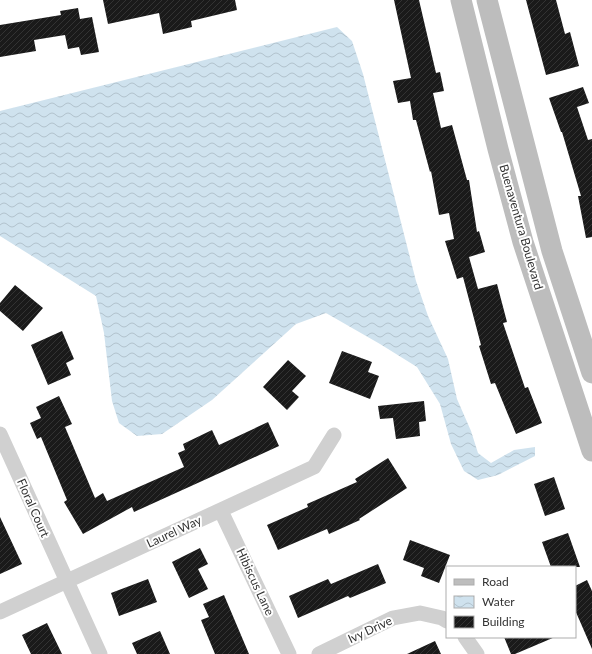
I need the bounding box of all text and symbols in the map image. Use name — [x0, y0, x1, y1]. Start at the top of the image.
street label: Buenaventura Boulevard — [496, 163, 547, 291]
street label: Floral Court — [14, 476, 53, 540]
street label: Laurel Way — [144, 512, 204, 551]
street label: Hibiscus Lane — [233, 546, 278, 618]
legend — [446, 566, 576, 638]
text: Road — [482, 574, 509, 589]
text: Water — [482, 594, 515, 609]
street label: Ivy Drive — [345, 613, 394, 646]
text: Building — [482, 614, 525, 629]

